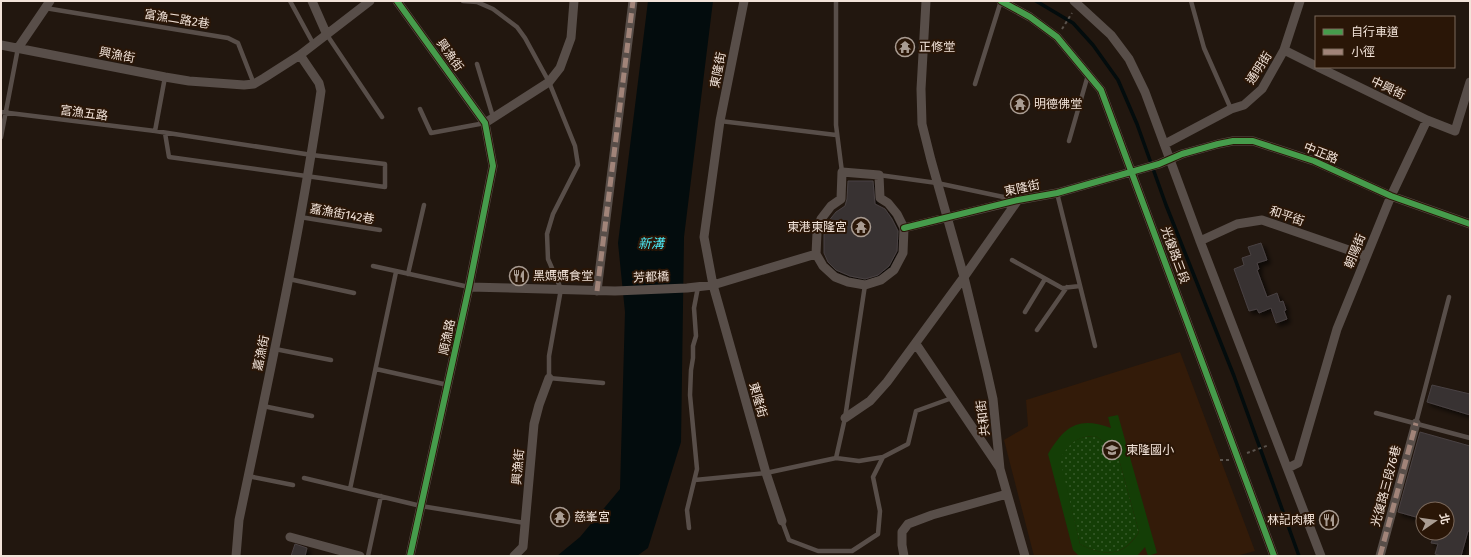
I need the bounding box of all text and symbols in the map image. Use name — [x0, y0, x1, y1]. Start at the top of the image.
street label: 富漁二路2巷 — [143, 7, 211, 31]
legend — [1315, 16, 1455, 68]
text: 自行車道 — [1351, 25, 1399, 39]
street label: 興漁街 — [434, 36, 466, 74]
temple icon: 正修堂 — [894, 36, 916, 58]
place label: 正修堂 — [919, 40, 955, 54]
street label: 興漁街 — [98, 45, 136, 65]
text: 小徑 — [1351, 45, 1375, 59]
street label: 通明街 — [1243, 49, 1275, 87]
street label: 東隆街 — [708, 51, 728, 89]
street label: 中興街 — [1369, 74, 1407, 102]
temple icon: 明德佛堂 — [1009, 93, 1031, 115]
place label: 明德佛堂 — [1034, 97, 1082, 111]
street label: 富漁五路 — [59, 103, 109, 123]
street label: 中正路 — [1302, 140, 1340, 166]
street label: 東隆街 — [1003, 177, 1041, 199]
street label: 嘉漁街142巷 — [309, 201, 375, 227]
street label: 和平街 — [1268, 204, 1306, 228]
temple icon: 東港東隆宮 — [850, 216, 872, 238]
place label: 東港東隆宮 — [787, 220, 847, 234]
street label: 光復路三段 — [1158, 224, 1192, 286]
street label: 朝陽街 — [1342, 232, 1368, 270]
water label: 新溝 — [638, 236, 666, 251]
restaurant icon: 黑媽媽食堂 — [508, 265, 530, 287]
place label: 黑媽媽食堂 — [533, 269, 593, 283]
street label: 芳都橋 — [633, 269, 669, 285]
street label: 順漁路 — [436, 318, 458, 356]
street label: 嘉漁街 — [250, 334, 272, 372]
street label: 東隆街 — [746, 381, 770, 419]
street label: 共和街 — [974, 399, 992, 437]
school or university icon: 東隆國小 — [1101, 439, 1123, 461]
place label: 東隆國小 — [1126, 443, 1174, 457]
street label: 光復路三段76巷 — [1368, 444, 1404, 528]
street label: 興漁街 — [509, 448, 527, 486]
north arrow — [1415, 501, 1455, 541]
temple icon: 慈峯宮 — [549, 506, 571, 528]
restaurant icon: 林記肉粿 — [1318, 509, 1340, 531]
place label: 慈峯宮 — [574, 510, 610, 524]
text: 北 — [1437, 512, 1452, 526]
place label: 林記肉粿 — [1267, 513, 1315, 527]

